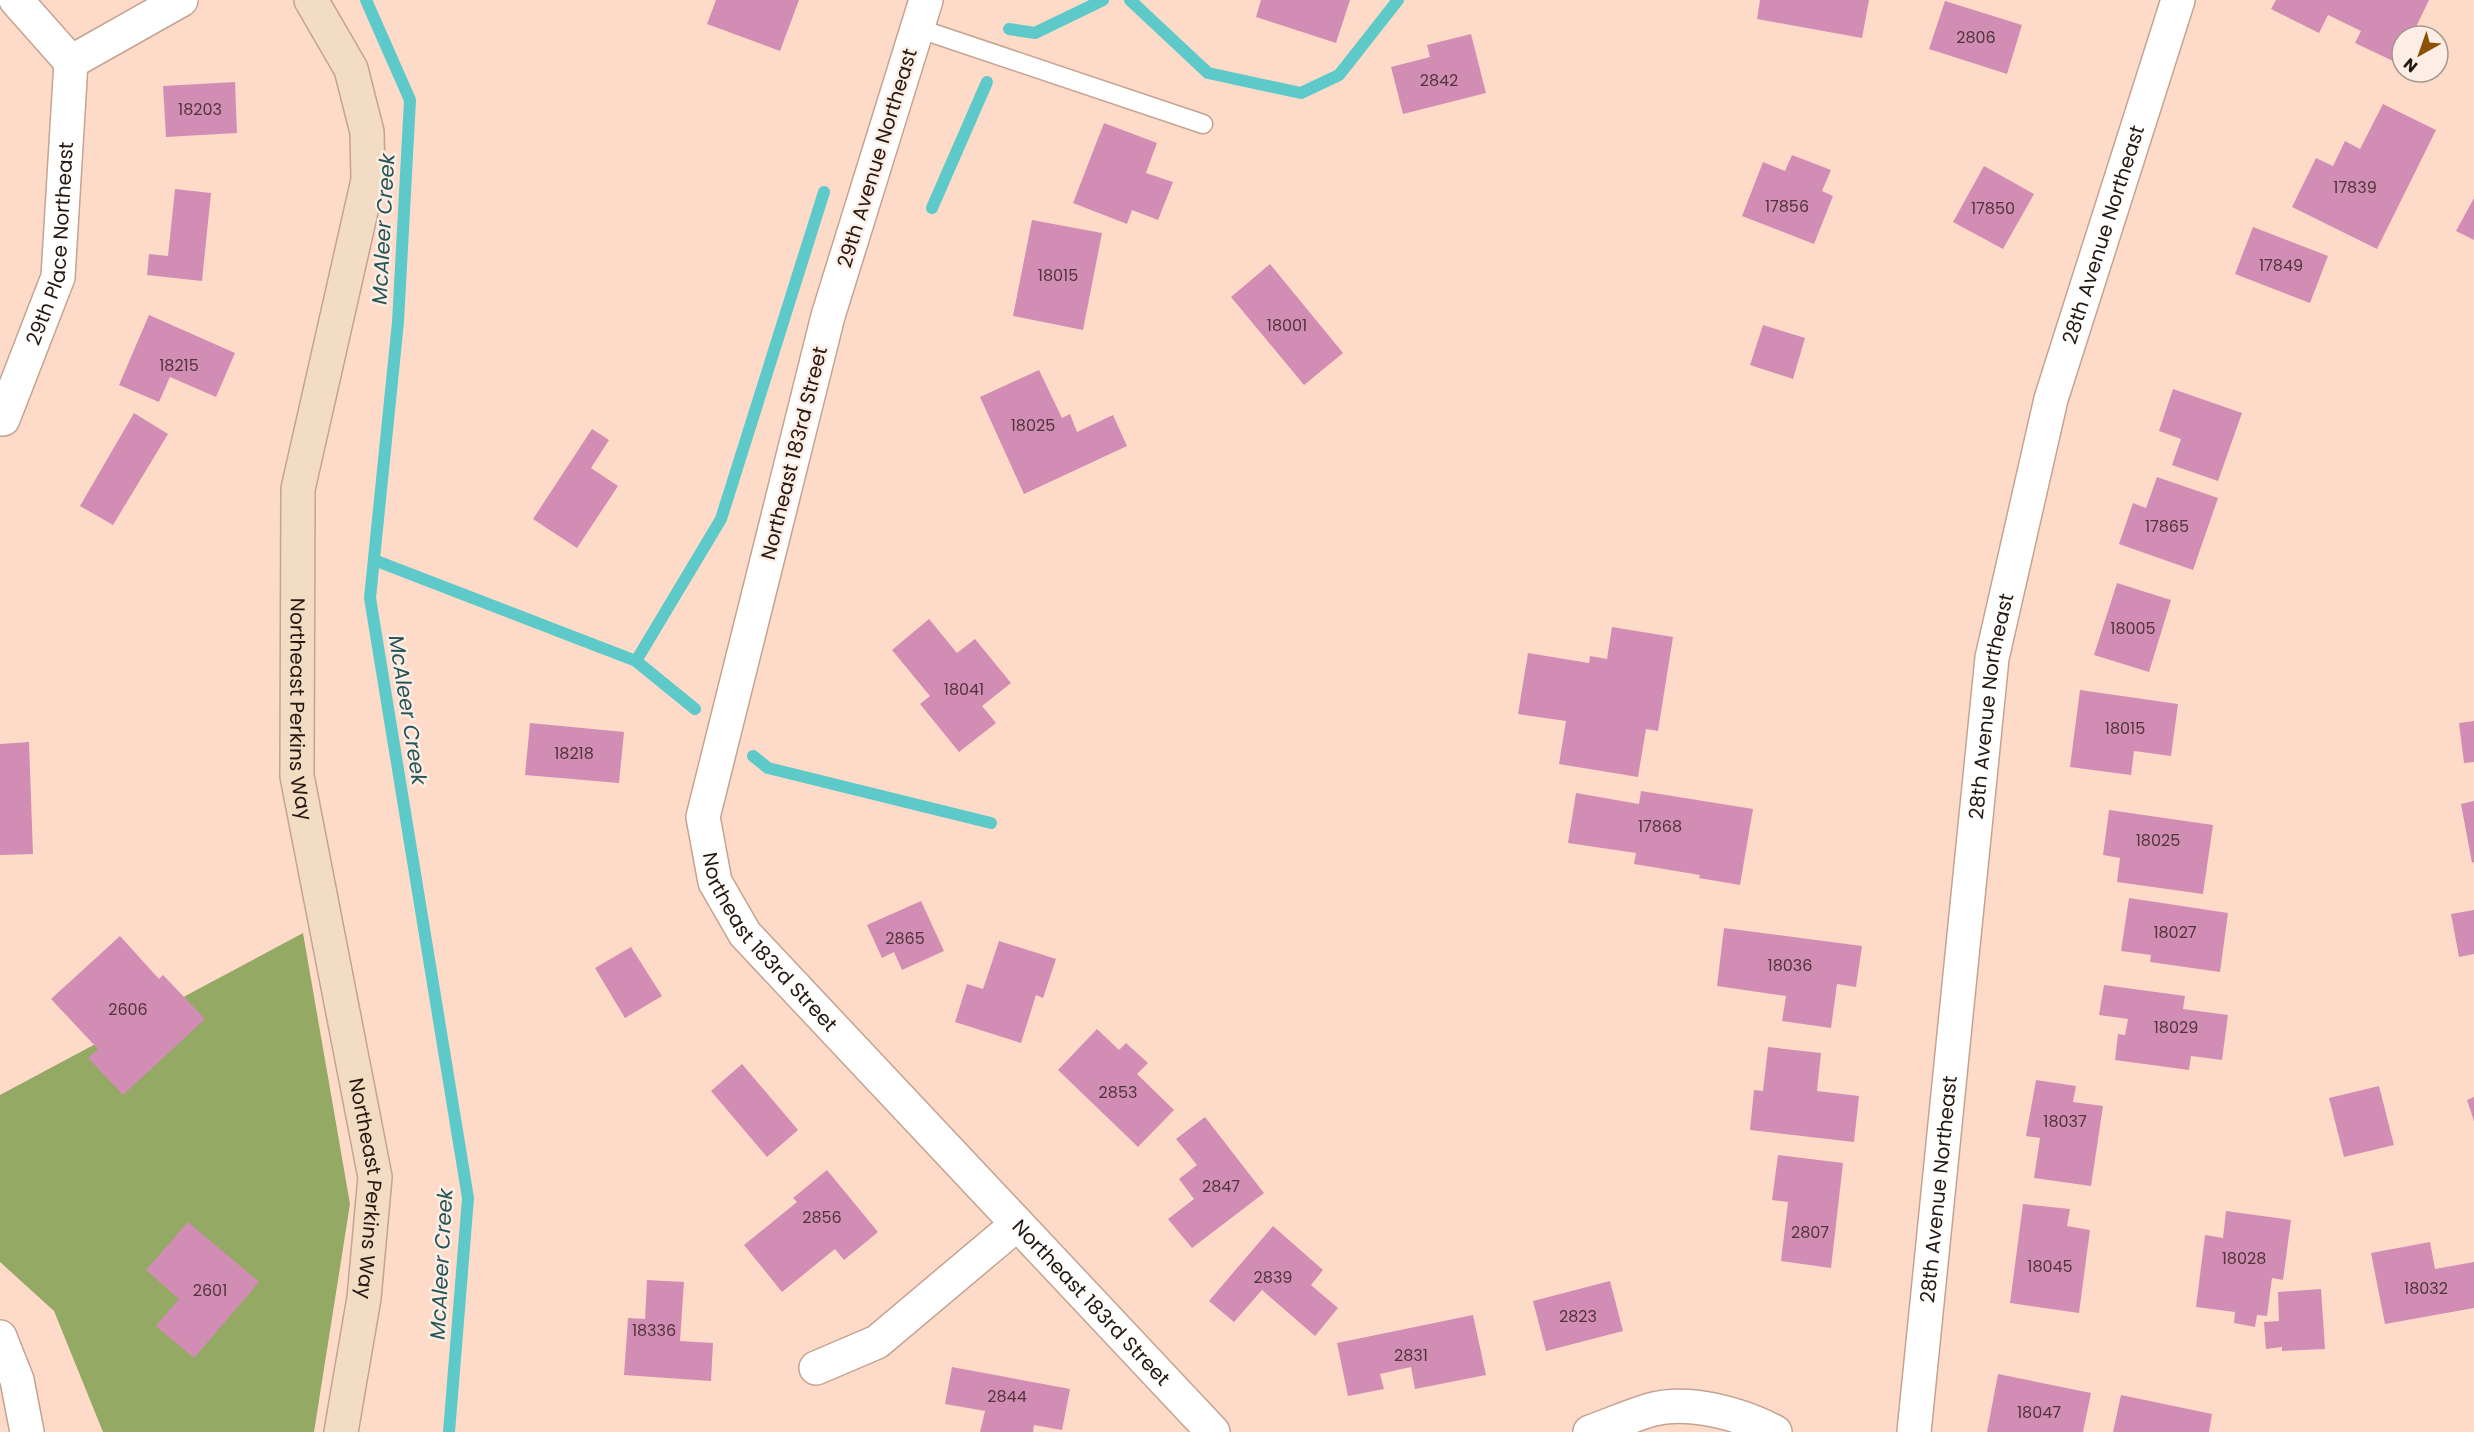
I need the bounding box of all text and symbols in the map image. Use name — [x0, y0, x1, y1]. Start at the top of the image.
north arrow — [2390, 24, 2450, 84]
house number: 2806 — [1956, 26, 1996, 49]
street label: 29th Avenue Northeast — [830, 45, 924, 271]
text: N — [2399, 52, 2423, 78]
house number: 2842 — [1420, 69, 1458, 92]
house number: 18203 — [178, 98, 222, 121]
street label: 28th Avenue Northeast — [2055, 122, 2151, 348]
street label: 29th Place Northeast — [19, 141, 80, 349]
water label: McAleer Creek — [365, 152, 401, 305]
house number: 17839 — [2333, 176, 2377, 199]
house number: 17856 — [1765, 195, 1809, 218]
house number: 17850 — [1971, 197, 2015, 220]
house number: 17849 — [2259, 254, 2303, 277]
house number: 18015 — [1038, 264, 1078, 287]
house number: 18001 — [1267, 314, 1307, 337]
street label: Northeast 183rd Street — [754, 343, 834, 563]
house number: 18215 — [159, 354, 199, 377]
house number: 18025 — [1011, 414, 1055, 437]
house number: 17865 — [2145, 515, 2189, 538]
street label: 28th Avenue Northeast — [1962, 590, 2020, 821]
street label: Northeast Perkins Way — [283, 598, 319, 823]
house number: 18005 — [2110, 617, 2156, 640]
water label: McAleer Creek — [382, 633, 434, 788]
house number: 18041 — [944, 678, 984, 701]
house number: 18015 — [2105, 717, 2145, 740]
house number: 18218 — [554, 742, 594, 765]
house number: 17868 — [1638, 815, 1682, 838]
house number: 18025 — [2136, 829, 2180, 852]
street label: Northeast 183rd Street — [696, 850, 844, 1038]
house number: 18027 — [2153, 921, 2197, 944]
house number: 2865 — [885, 927, 925, 950]
house number: 18036 — [1768, 954, 1812, 977]
house number: 2606 — [108, 998, 148, 1021]
house number: 18029 — [2154, 1016, 2198, 1039]
street label: 28th Avenue Northeast — [1913, 1074, 1964, 1304]
street label: Northeast Perkins Way — [342, 1076, 389, 1300]
house number: 2853 — [1099, 1081, 1137, 1104]
house number: 18037 — [2043, 1110, 2087, 1133]
house number: 2847 — [1202, 1175, 1240, 1198]
water label: McAleer Creek — [423, 1187, 459, 1340]
house number: 2856 — [802, 1206, 842, 1229]
street label: Northeast 183rd Street — [1006, 1213, 1177, 1392]
house number: 2807 — [1791, 1221, 1829, 1244]
house number: 18028 — [2222, 1247, 2266, 1270]
house number: 18045 — [2027, 1255, 2073, 1278]
house number: 2839 — [1254, 1266, 1292, 1289]
house number: 18032 — [2404, 1277, 2448, 1300]
house number: 2601 — [193, 1279, 227, 1302]
house number: 2823 — [1559, 1305, 1597, 1328]
house number: 18336 — [632, 1319, 676, 1342]
house number: 2831 — [1394, 1344, 1428, 1367]
house number: 2844 — [987, 1385, 1027, 1408]
house number: 18047 — [2017, 1401, 2061, 1424]

